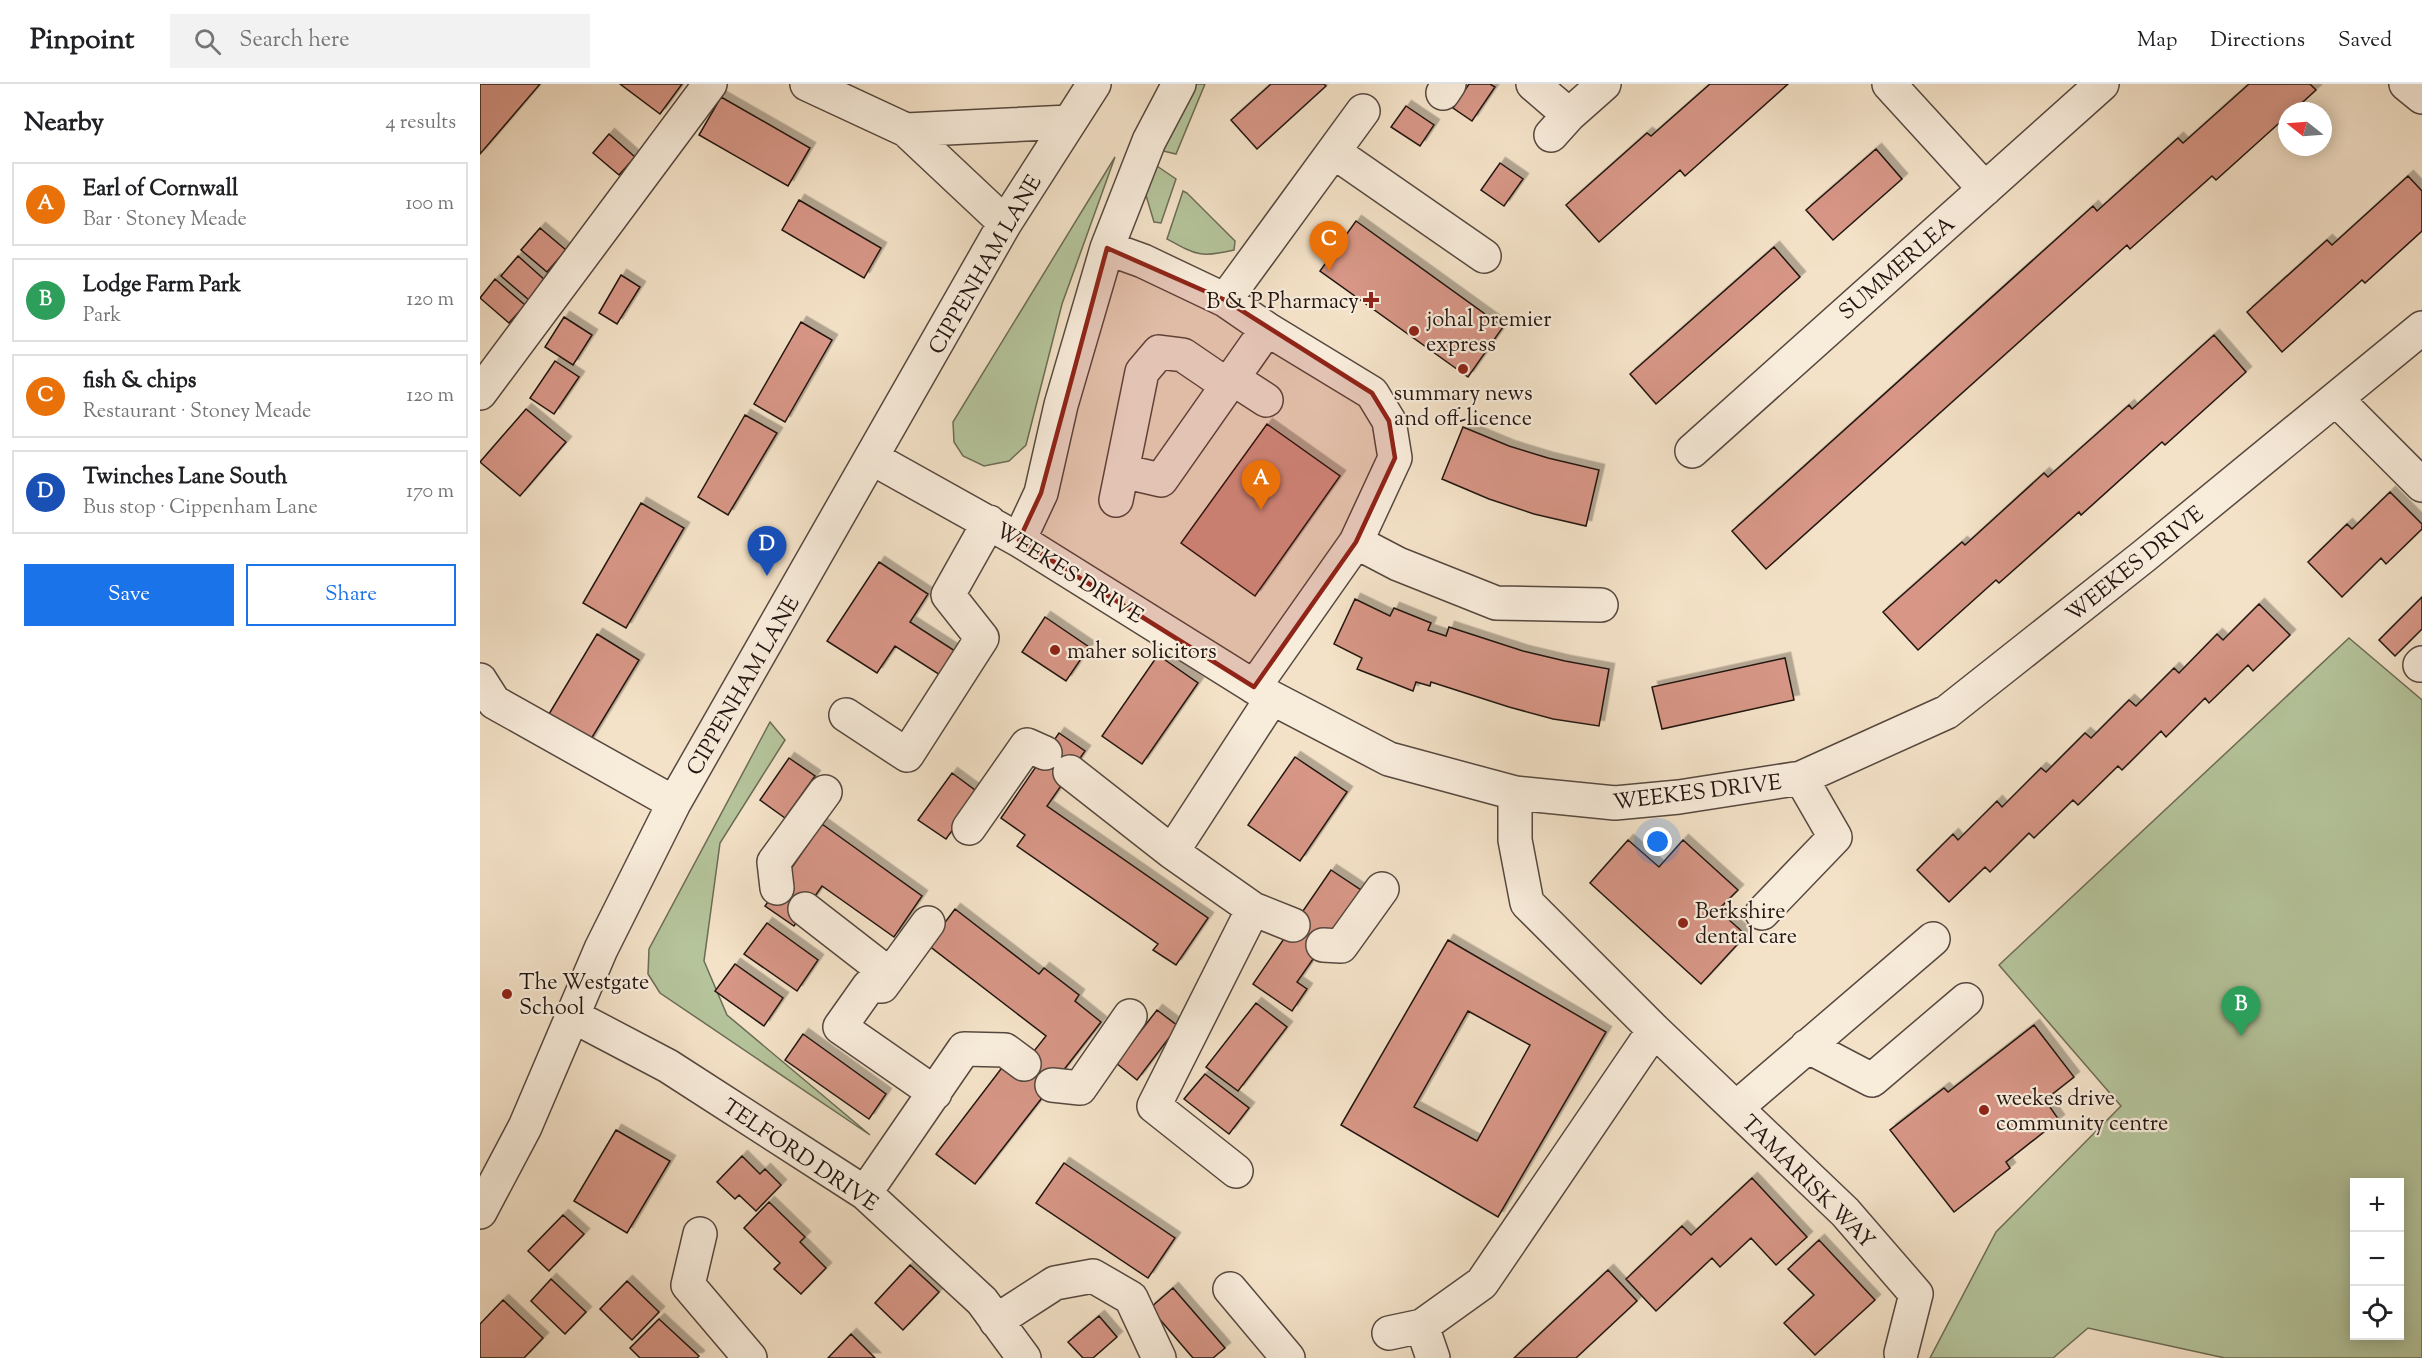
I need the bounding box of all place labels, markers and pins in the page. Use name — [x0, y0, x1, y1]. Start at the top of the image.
pin: C — [1310, 222, 1348, 271]
place label: B & P Pharmacy — [1206, 287, 1359, 319]
marker: B & P Pharmacy — [1364, 293, 1378, 307]
place label: johal premier express — [1426, 305, 1552, 362]
marker: johal premier express — [1407, 324, 1421, 338]
marker: summary news and off-licence — [1456, 362, 1470, 376]
place label: summary news and off-licence — [1393, 379, 1533, 436]
pin: A — [1242, 460, 1280, 510]
pin: D — [748, 526, 786, 576]
place label: maher solicitors — [1067, 637, 1217, 669]
marker: maher solicitors — [1048, 643, 1062, 657]
place label: Berkshire dental care — [1695, 897, 1797, 954]
marker: Berkshire dental care — [1676, 916, 1690, 930]
place label: The Westgate School — [519, 968, 649, 1025]
pin: B — [2222, 986, 2260, 1036]
marker: The Westgate School — [500, 987, 514, 1001]
place label: weekes drive community centre — [1996, 1084, 2168, 1141]
marker: weekes drive community centre — [1977, 1103, 1991, 1117]

